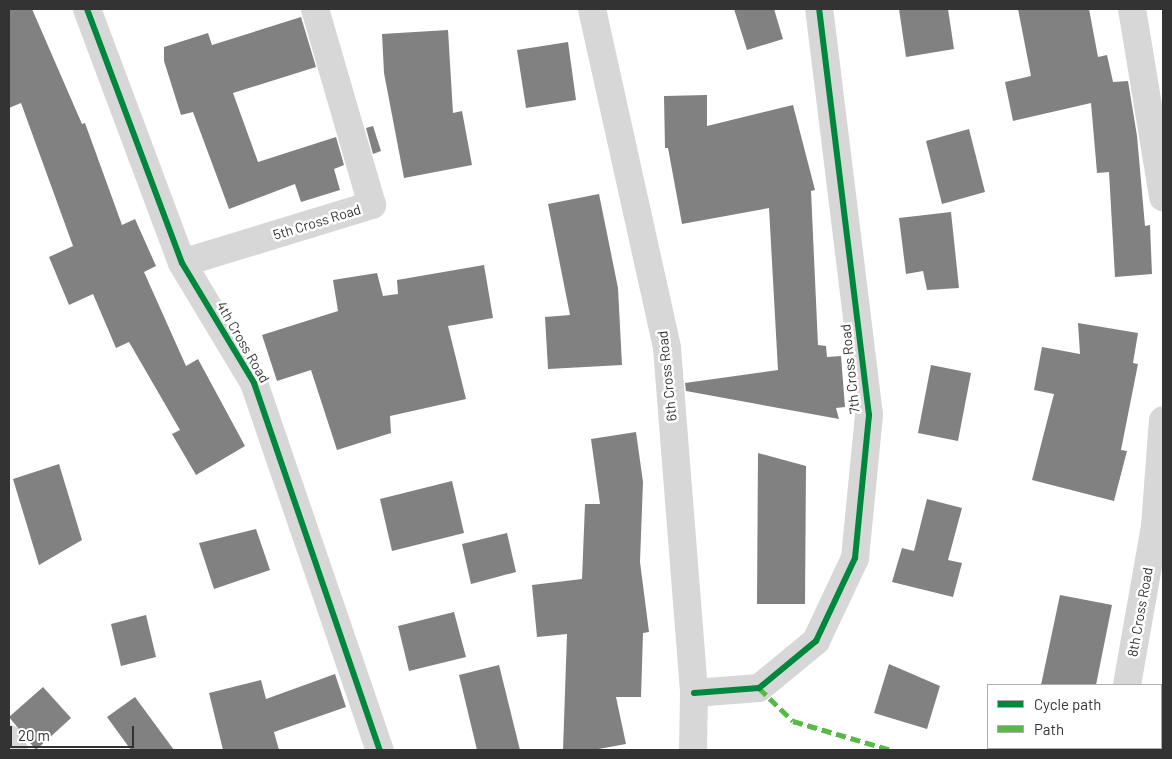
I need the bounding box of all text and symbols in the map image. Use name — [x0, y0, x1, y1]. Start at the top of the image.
street label: 5th Cross Road — [271, 201, 363, 243]
street label: 4th Cross Road — [213, 298, 273, 386]
street label: 7th Cross Road — [837, 323, 863, 415]
street label: 6th Cross Road — [654, 330, 680, 422]
street label: 8th Cross Road — [1124, 566, 1156, 658]
legend — [987, 684, 1162, 749]
text: Cycle path — [1034, 695, 1101, 713]
scale bar — [12, 716, 136, 748]
text: Path — [1034, 720, 1064, 738]
text: 20 m — [18, 726, 50, 744]

